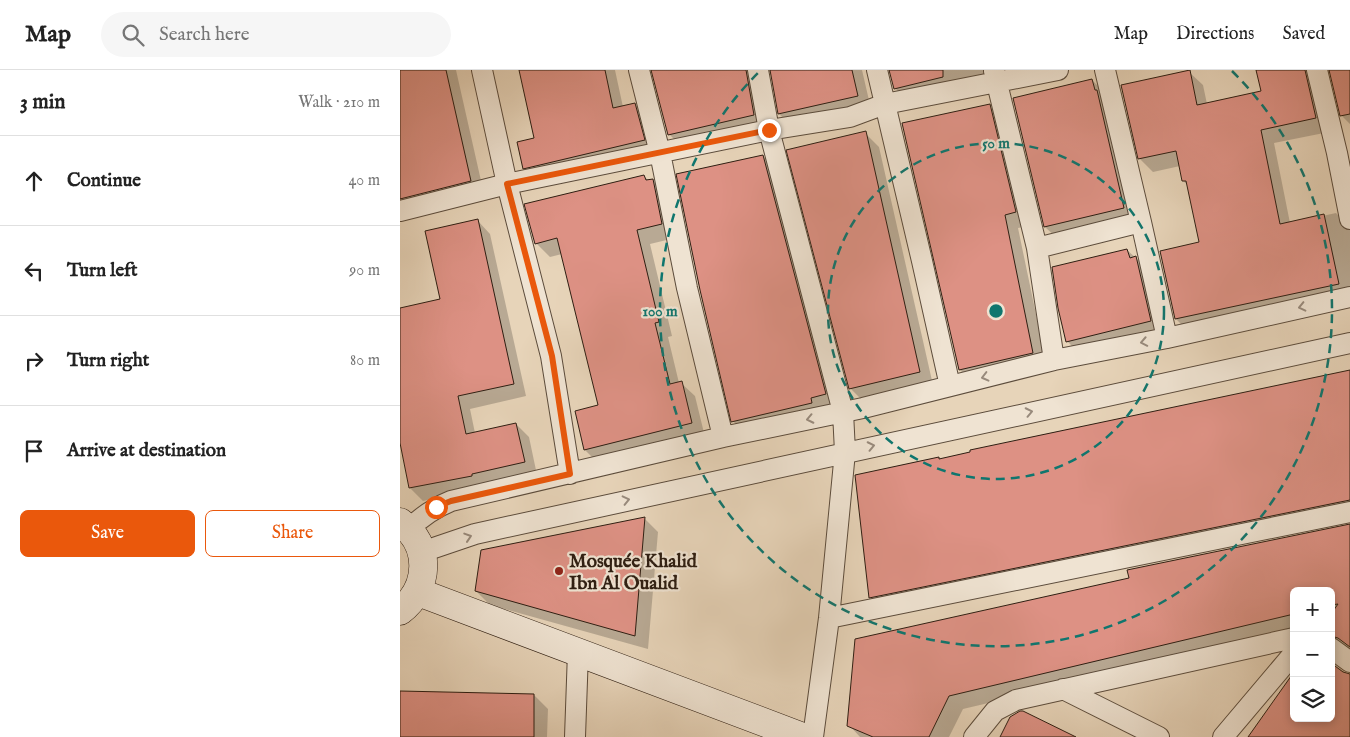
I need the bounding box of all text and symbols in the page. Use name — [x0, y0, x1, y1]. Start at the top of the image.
search box — [101, 12, 451, 57]
text: Map — [25, 19, 71, 50]
icon: search — [119, 21, 147, 49]
text: Search here — [159, 23, 250, 47]
text: Map — [1114, 23, 1148, 46]
text: Directions — [1176, 23, 1254, 46]
text: Saved — [1282, 23, 1325, 46]
text: 3 min — [20, 89, 65, 116]
text: Walk · 210 m — [298, 93, 380, 113]
route end — [758, 119, 781, 142]
text: 50 m — [982, 134, 1010, 153]
icon: ahead — [20, 167, 48, 195]
text: Continue — [67, 169, 141, 193]
text: 40 m — [348, 171, 380, 191]
icon: left — [20, 257, 48, 285]
text: Turn left — [67, 259, 138, 283]
text: 90 m — [349, 261, 380, 281]
text: 100 m — [642, 302, 678, 321]
centre of rings — [987, 302, 1005, 320]
one-way arrow — [1298, 302, 1307, 312]
one-way arrow — [1139, 337, 1148, 347]
icon: right — [20, 347, 48, 375]
text: Turn right — [67, 349, 149, 373]
text: 80 m — [350, 351, 380, 371]
one-way arrow — [982, 372, 990, 382]
one-way arrow — [1025, 407, 1034, 418]
one-way arrow — [806, 413, 815, 424]
icon: arrive — [20, 437, 48, 465]
text: Arrive at destination — [67, 439, 226, 463]
one-way arrow — [866, 442, 875, 452]
one-way arrow — [622, 495, 631, 506]
route start — [425, 496, 448, 519]
button: Save — [20, 510, 195, 557]
button: Share — [205, 510, 380, 557]
one-way arrow — [463, 532, 472, 542]
place label: Mosquée Khalid Ibn Al Oualid — [569, 550, 698, 596]
marker: Mosquée Khalid Ibn Al Oualid — [553, 565, 565, 577]
map controls — [1290, 587, 1335, 722]
button: + — [1290, 587, 1335, 632]
button: − — [1290, 632, 1335, 677]
button: layers — [1290, 677, 1335, 722]

